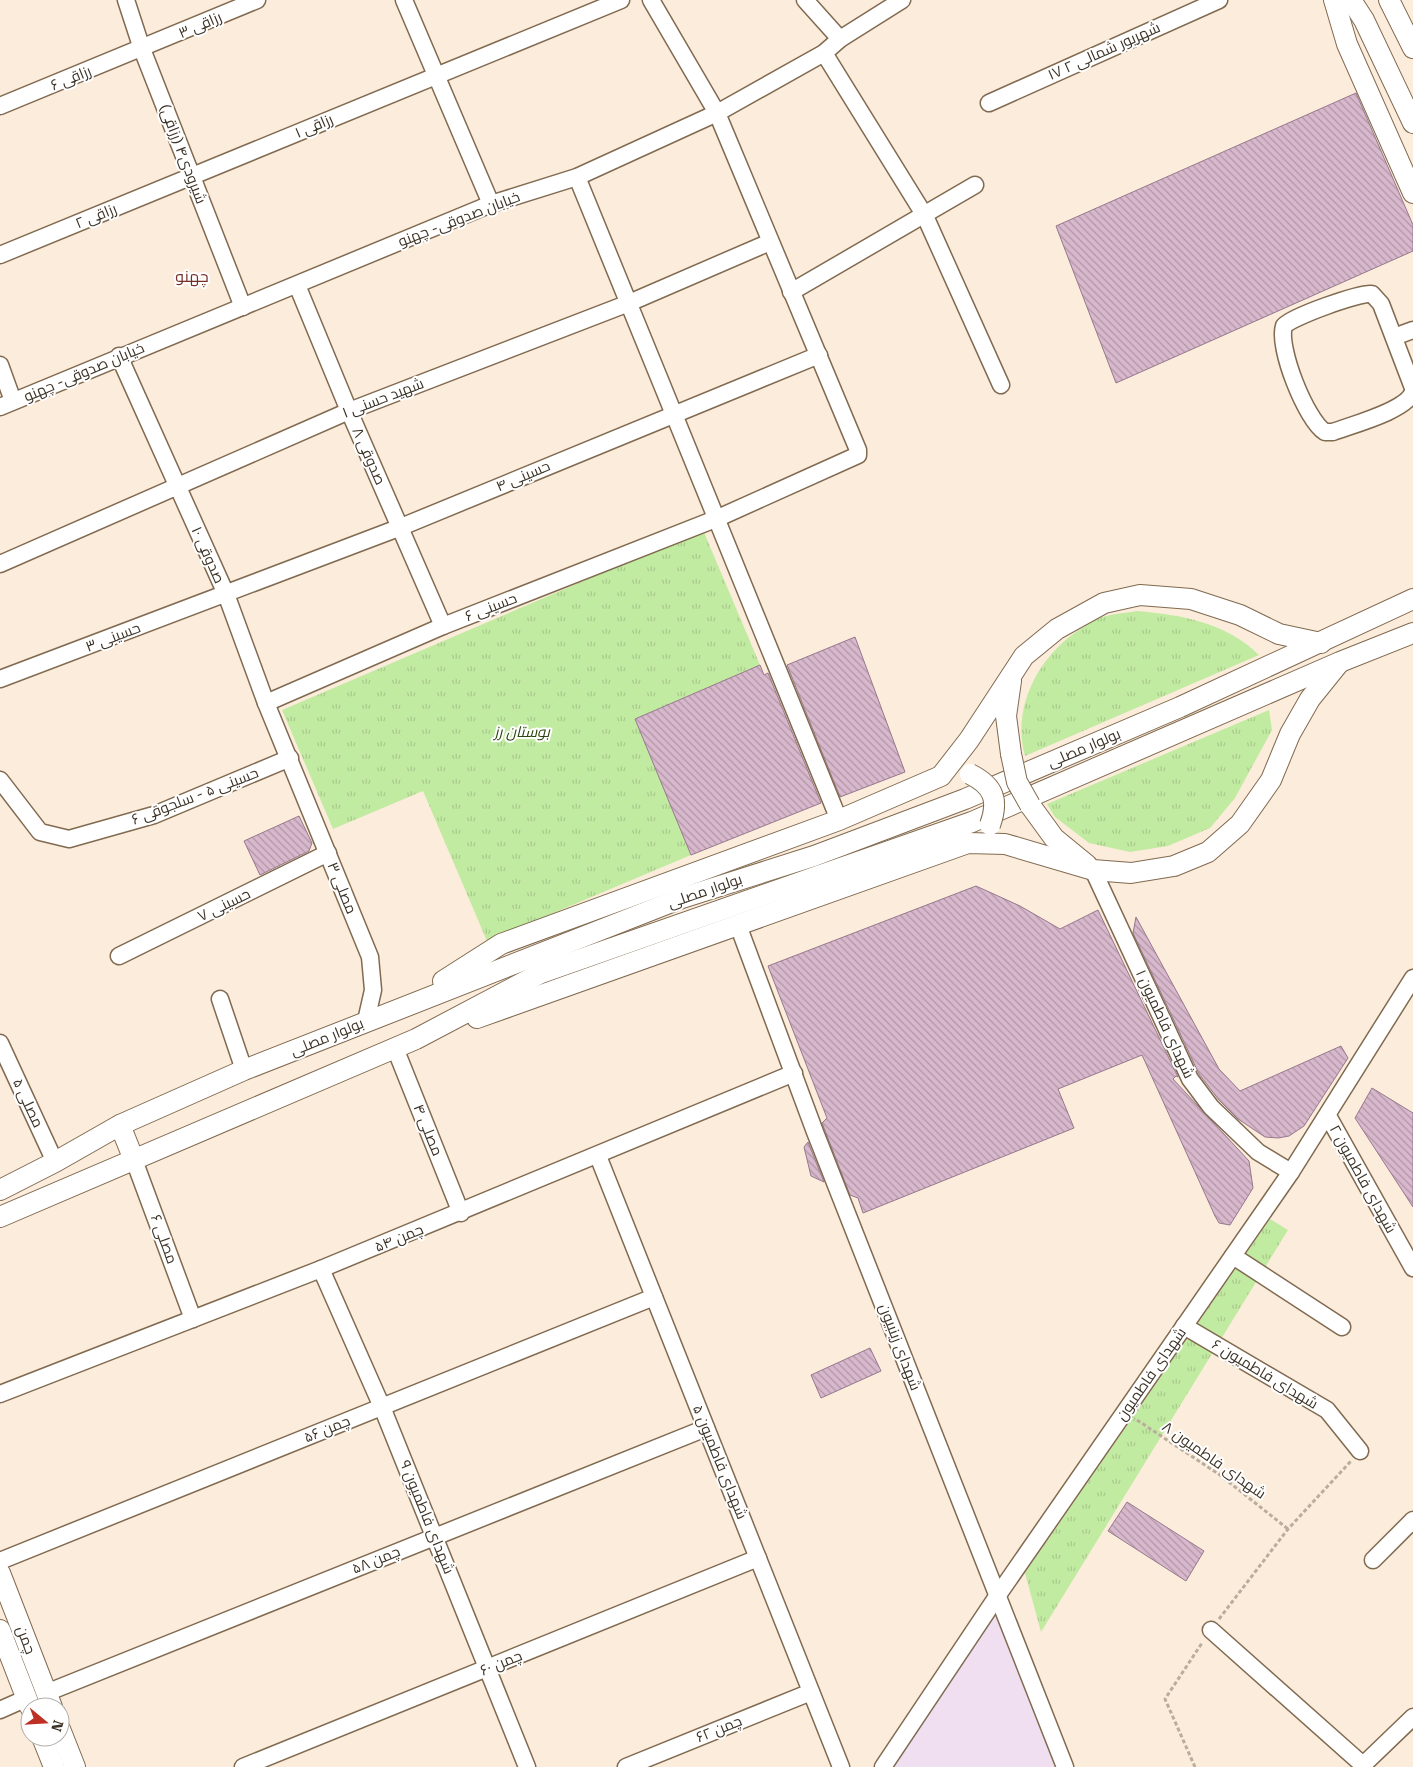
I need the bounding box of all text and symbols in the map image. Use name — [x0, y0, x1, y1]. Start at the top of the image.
street label: رزاقی ۳ — [176, 8, 225, 43]
street label: ۱۷ شهریور شمالی ۲ — [1045, 18, 1163, 85]
street label: رزاقی ۶ — [48, 62, 94, 95]
street label: شیرودی۴ (رزاقی) — [155, 102, 210, 207]
street label: رزاقی ۱ — [292, 110, 336, 143]
street label: خیابان صدوقی- چهنو — [396, 187, 523, 251]
street label: رزاقی ۲ — [73, 200, 120, 233]
district label: چهنو — [175, 267, 209, 288]
street label: خیابان صدوقی- چهنو — [21, 339, 147, 406]
street label: شهید حسنی ۱ — [340, 374, 427, 423]
street label: صدوقی ۸ — [347, 424, 390, 488]
street label: حسینی ۴ — [493, 457, 553, 496]
street label: صدوقی ۱۰ — [187, 524, 228, 587]
street label: حسینی ۶ — [462, 589, 520, 626]
street label: حسینی ۳ — [83, 618, 143, 657]
park label: بوستان رز — [492, 723, 551, 741]
street label: بولوار مصلی — [1045, 725, 1124, 772]
street label: حسینی ۵ - سلجوقی ۶ — [129, 763, 261, 829]
street label: مصلی ۳ — [323, 859, 361, 917]
street label: بولوار مصلی — [665, 870, 745, 913]
street label: حسینی ۷ — [195, 885, 254, 926]
street label: شهدای فاطمیون ۱ — [1131, 967, 1198, 1082]
street label: بولوار مصلی — [288, 1014, 367, 1061]
street label: مصلی ۵ — [8, 1075, 47, 1131]
street label: مصلی ۴ — [409, 1102, 446, 1159]
street label: شهدای فاطمیون ۲ — [1325, 1122, 1400, 1237]
street label: مصلی ۶ — [146, 1212, 181, 1267]
street label: چمن ۵۴ — [372, 1220, 426, 1257]
street label: شهدای زینبیون — [874, 1301, 925, 1393]
street label: شهدای فاطمیون — [1112, 1324, 1191, 1425]
street label: شهدای فاطمیون ۶ — [1208, 1335, 1321, 1414]
street label: شهدای فاطمیون ۵ — [688, 1402, 751, 1522]
street label: چمن ۵۶ — [301, 1412, 353, 1447]
street label: شهدای فاطمیون ۸ — [1158, 1417, 1269, 1503]
street label: شهدای فاطمیون ۹ — [395, 1457, 458, 1577]
street label: چمن ۵۸ — [349, 1542, 403, 1579]
street label: چمن — [11, 1623, 40, 1657]
street label: چمن ۶۰ — [477, 1646, 525, 1680]
north arrow — [20, 1697, 70, 1747]
street label: چمن ۶۲ — [693, 1712, 745, 1747]
text: N — [48, 1718, 67, 1734]

